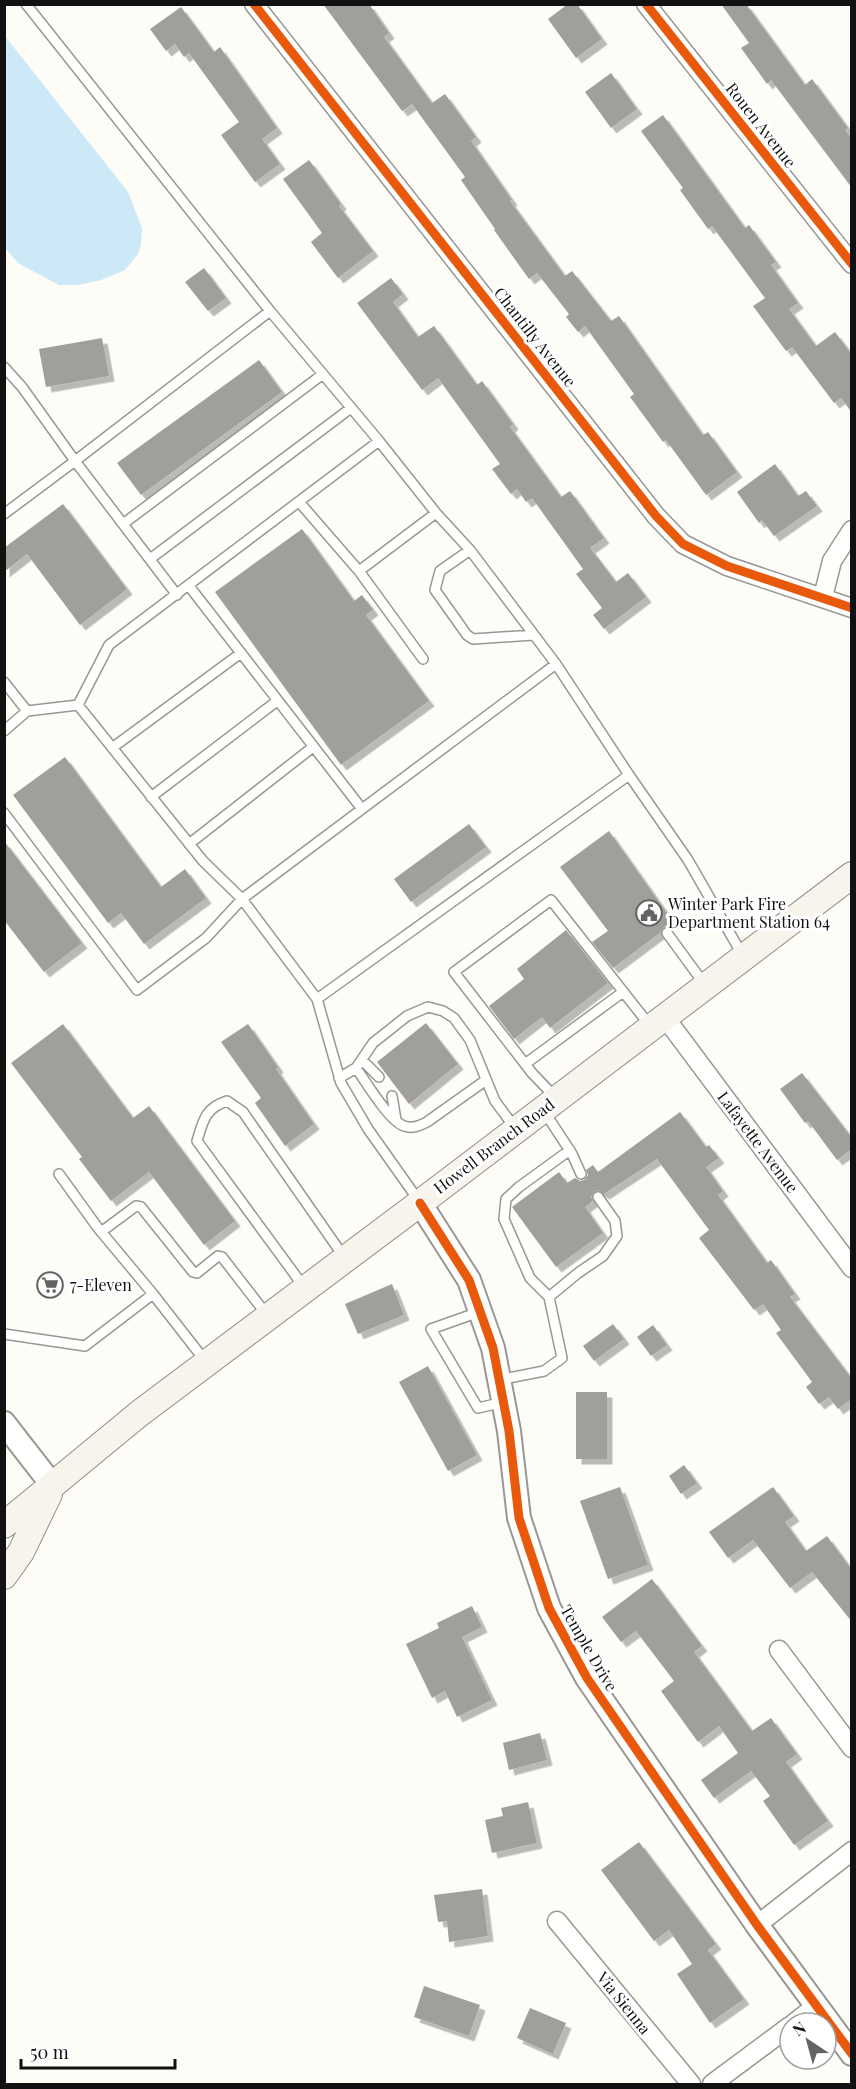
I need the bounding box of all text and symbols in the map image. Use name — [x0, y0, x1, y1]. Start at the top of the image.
street label: Rouen Avenue — [722, 78, 801, 171]
street label: Chantilly Avenue — [490, 282, 581, 391]
place label: Winter Park Fire Department Station 64 — [667, 893, 830, 932]
public building icon: Winter Park Fire Department Station 64 — [634, 898, 664, 928]
street label: Lafayette Avenue — [713, 1087, 803, 1197]
street label: Howell Branch Road — [429, 1093, 558, 1198]
supermarket icon: 7-Eleven — [35, 1270, 65, 1300]
place label: 7-Eleven — [70, 1274, 132, 1295]
street label: Temple Drive — [556, 1601, 623, 1695]
street label: Via Sienna — [592, 1966, 656, 2038]
north arrow — [778, 2011, 838, 2071]
text: N — [788, 2016, 810, 2040]
scale bar — [21, 2032, 176, 2070]
text: 50 m — [30, 2040, 69, 2064]

